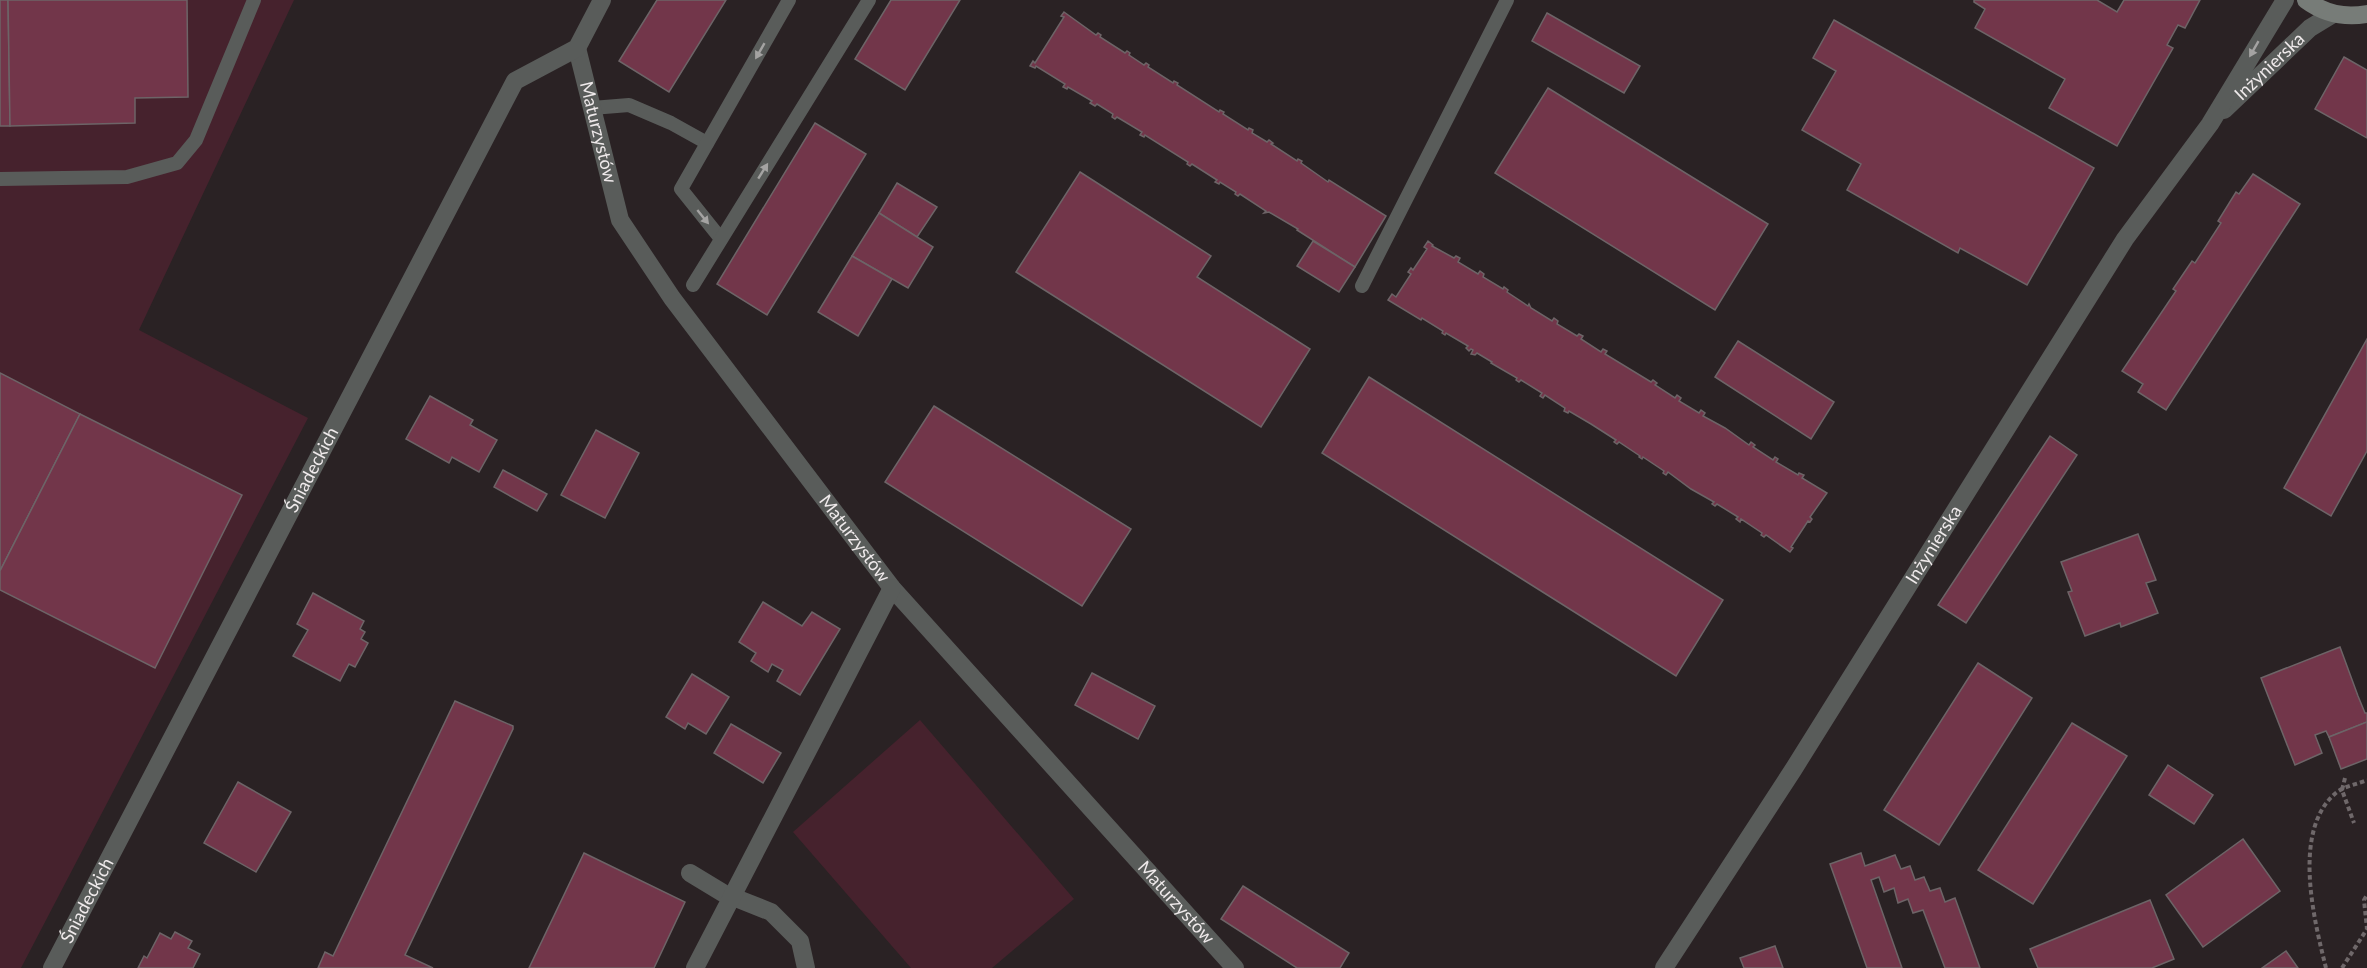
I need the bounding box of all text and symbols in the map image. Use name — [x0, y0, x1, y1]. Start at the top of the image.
street label: Inżynierska — [2229, 27, 2309, 104]
one-way arrow — [2248, 41, 2259, 57]
one-way arrow — [755, 43, 765, 60]
street label: Maturzystów — [576, 79, 622, 185]
one-way arrow — [758, 163, 769, 179]
one-way arrow — [697, 209, 710, 225]
street label: Śniadeckich — [280, 423, 343, 516]
street label: Maturzystów — [815, 490, 896, 586]
street label: Inżynierska — [1900, 501, 1966, 588]
street label: Śniadeckich — [55, 854, 118, 947]
street label: Maturzystów — [1134, 856, 1220, 948]

